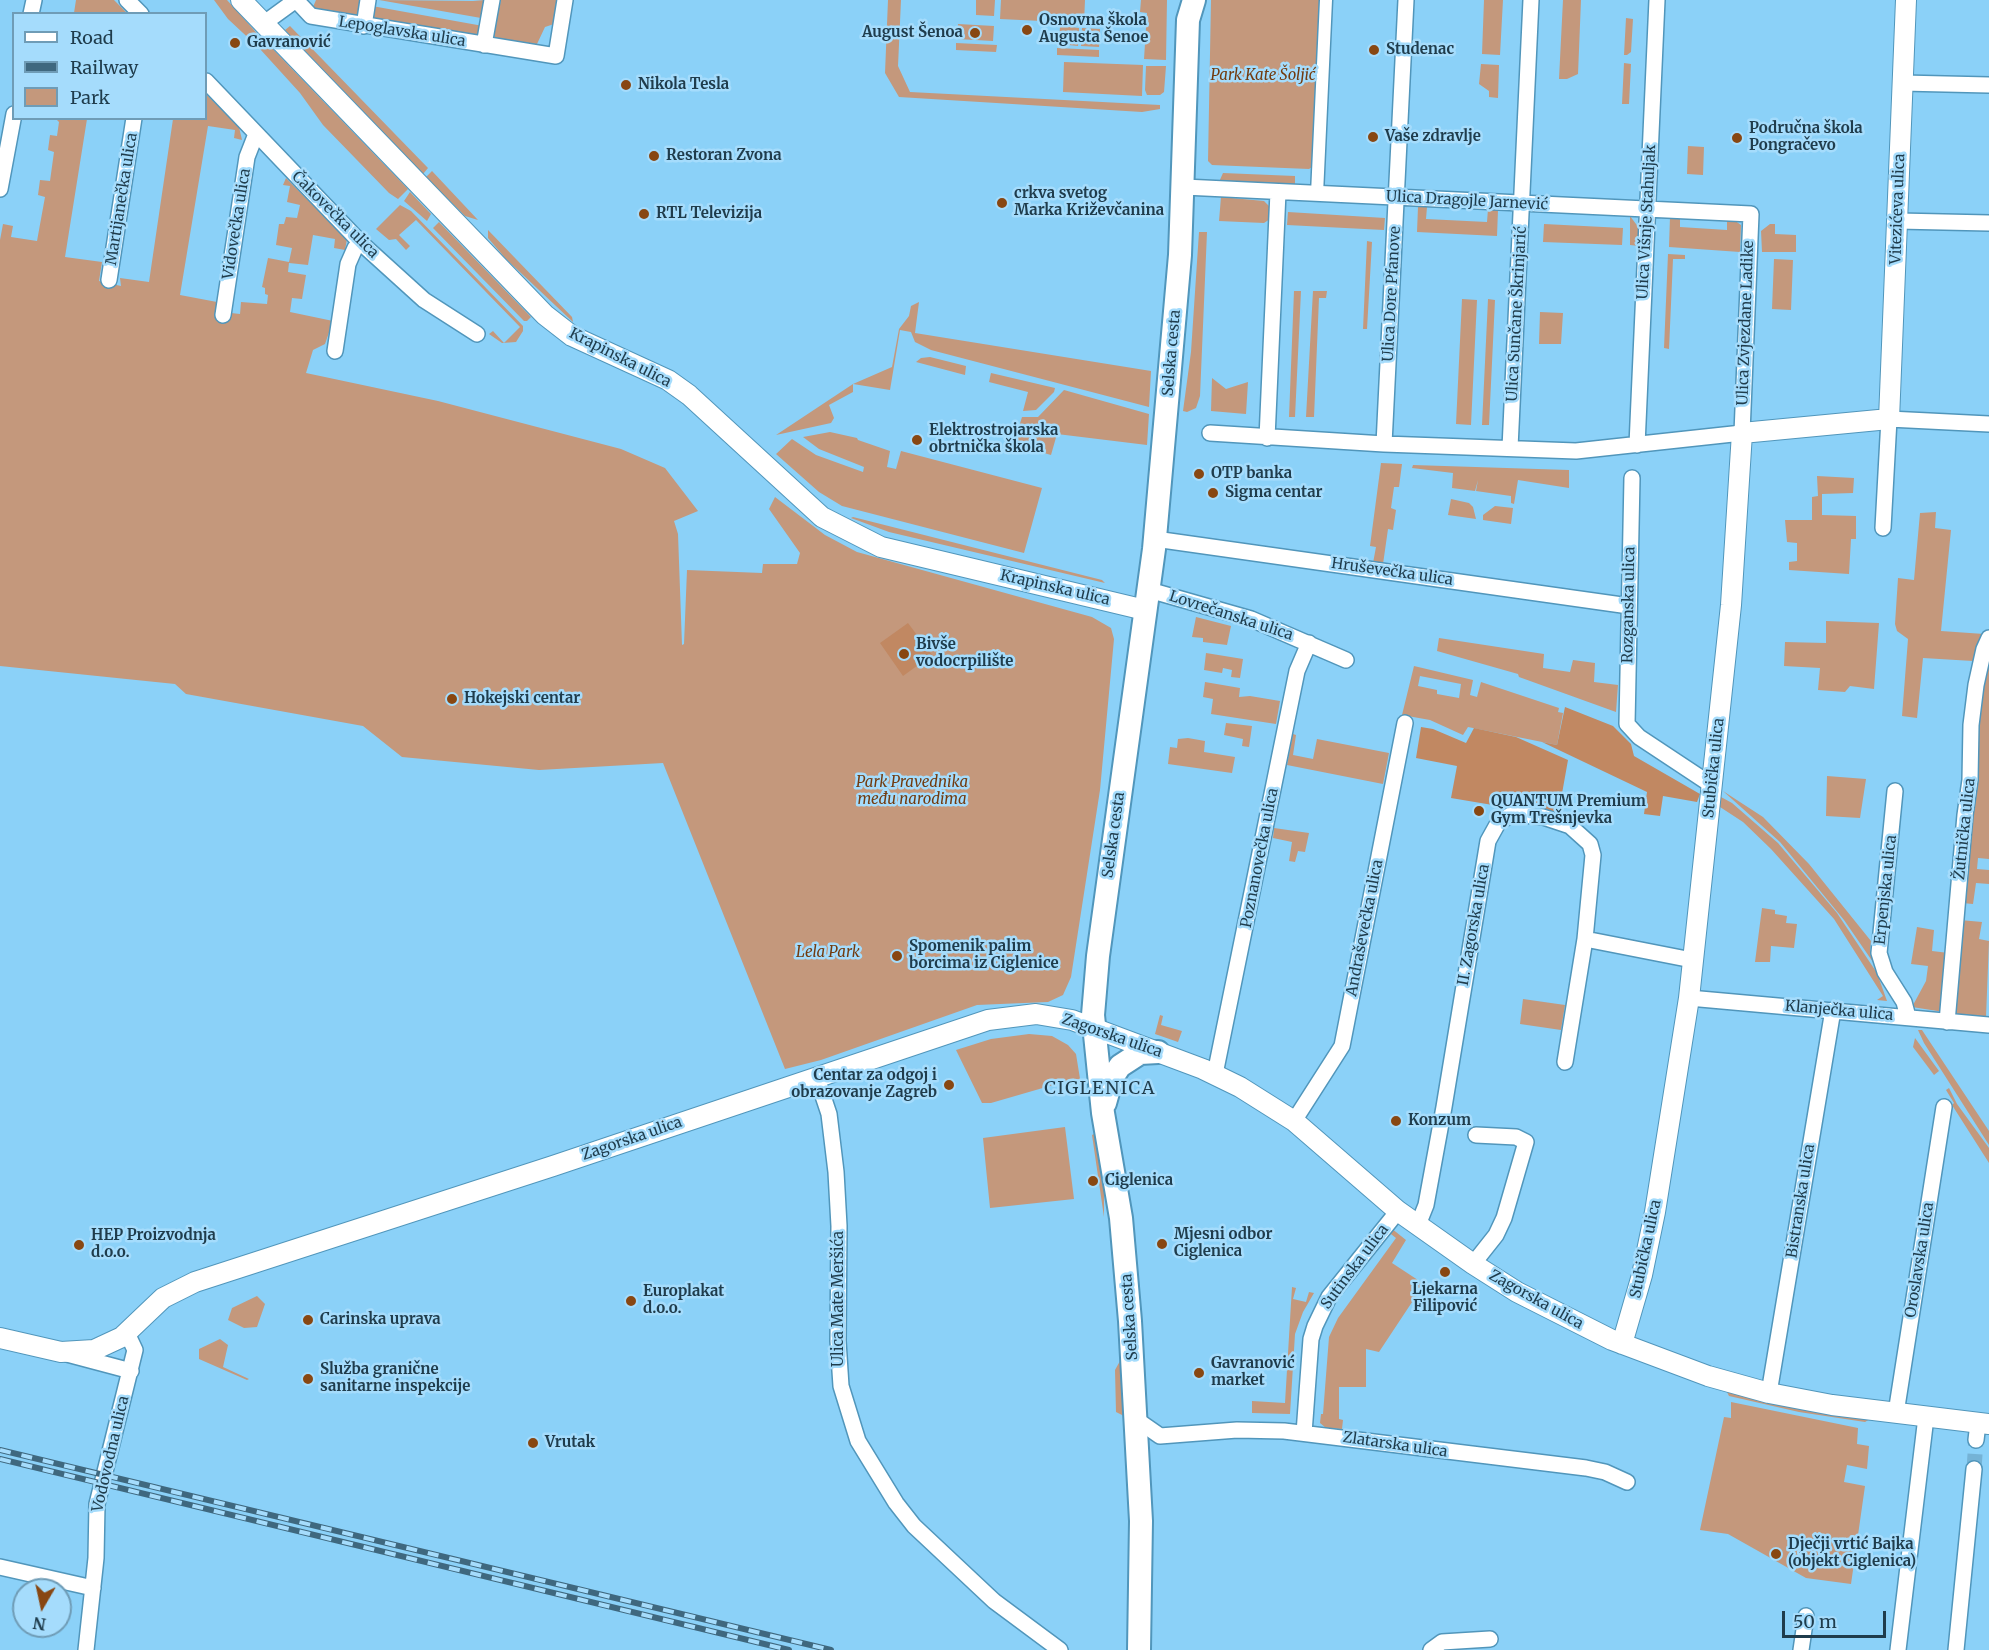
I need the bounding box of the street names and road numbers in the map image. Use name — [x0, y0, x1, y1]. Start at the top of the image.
street label: Lepoglavska ulica — [337, 13, 467, 51]
street label: Martijanečka ulica — [103, 132, 141, 266]
street label: Ulica Višnje Stahuljak — [1634, 144, 1660, 300]
street label: Vitezićeva ulica — [1887, 153, 1909, 265]
street label: Vidovečka ulica — [219, 167, 255, 281]
street label: Čakovečka ulica — [288, 168, 382, 262]
street label: Ulica Dragojle Jarnević — [1386, 188, 1548, 214]
street label: Ulica Dore Pfanove — [1379, 226, 1405, 362]
street label: Ulica Sunčane Škrinjarić — [1503, 226, 1531, 402]
street label: Ulica Zvjezdane Ladike — [1734, 240, 1758, 406]
street label: Selska cesta — [1159, 309, 1185, 397]
street label: Krapinska ulica — [566, 325, 674, 391]
street label: Rozganska ulica — [1619, 547, 1639, 663]
street label: Hruševečka ulica — [1330, 555, 1454, 589]
street label: Krapinska ulica — [998, 567, 1112, 609]
street label: Lovrečanska ulica — [1167, 587, 1295, 645]
street label: Stubička ulica — [1700, 717, 1728, 819]
street label: Žutnička ulica — [1951, 777, 1979, 881]
street label: Poznanovečka ulica — [1238, 786, 1282, 930]
street label: Selska cesta — [1099, 791, 1129, 879]
street label: Erpenjska ulica — [1871, 834, 1901, 946]
street label: Andraševečka ulica — [1343, 858, 1387, 998]
street label: II. Zagorska ulica — [1454, 863, 1494, 987]
street label: Klanječka ulica — [1784, 997, 1894, 1025]
street label: Zagorska ulica — [1060, 1010, 1164, 1062]
street label: Zagorska ulica — [580, 1113, 684, 1165]
street label: Bistranska ulica — [1783, 1143, 1819, 1259]
street label: Stubička ulica — [1627, 1198, 1665, 1300]
street label: Oroslavska ulica — [1902, 1201, 1938, 1319]
street label: Sutinska ulica — [1317, 1221, 1393, 1313]
street label: Ulica Mate Meršića — [830, 1231, 848, 1367]
street label: Zagorska ulica — [1486, 1267, 1586, 1333]
street label: Selska cesta — [1118, 1273, 1142, 1361]
street label: Vodovodna ulica — [89, 1394, 133, 1514]
street label: Zlatarska ulica — [1342, 1429, 1448, 1461]

